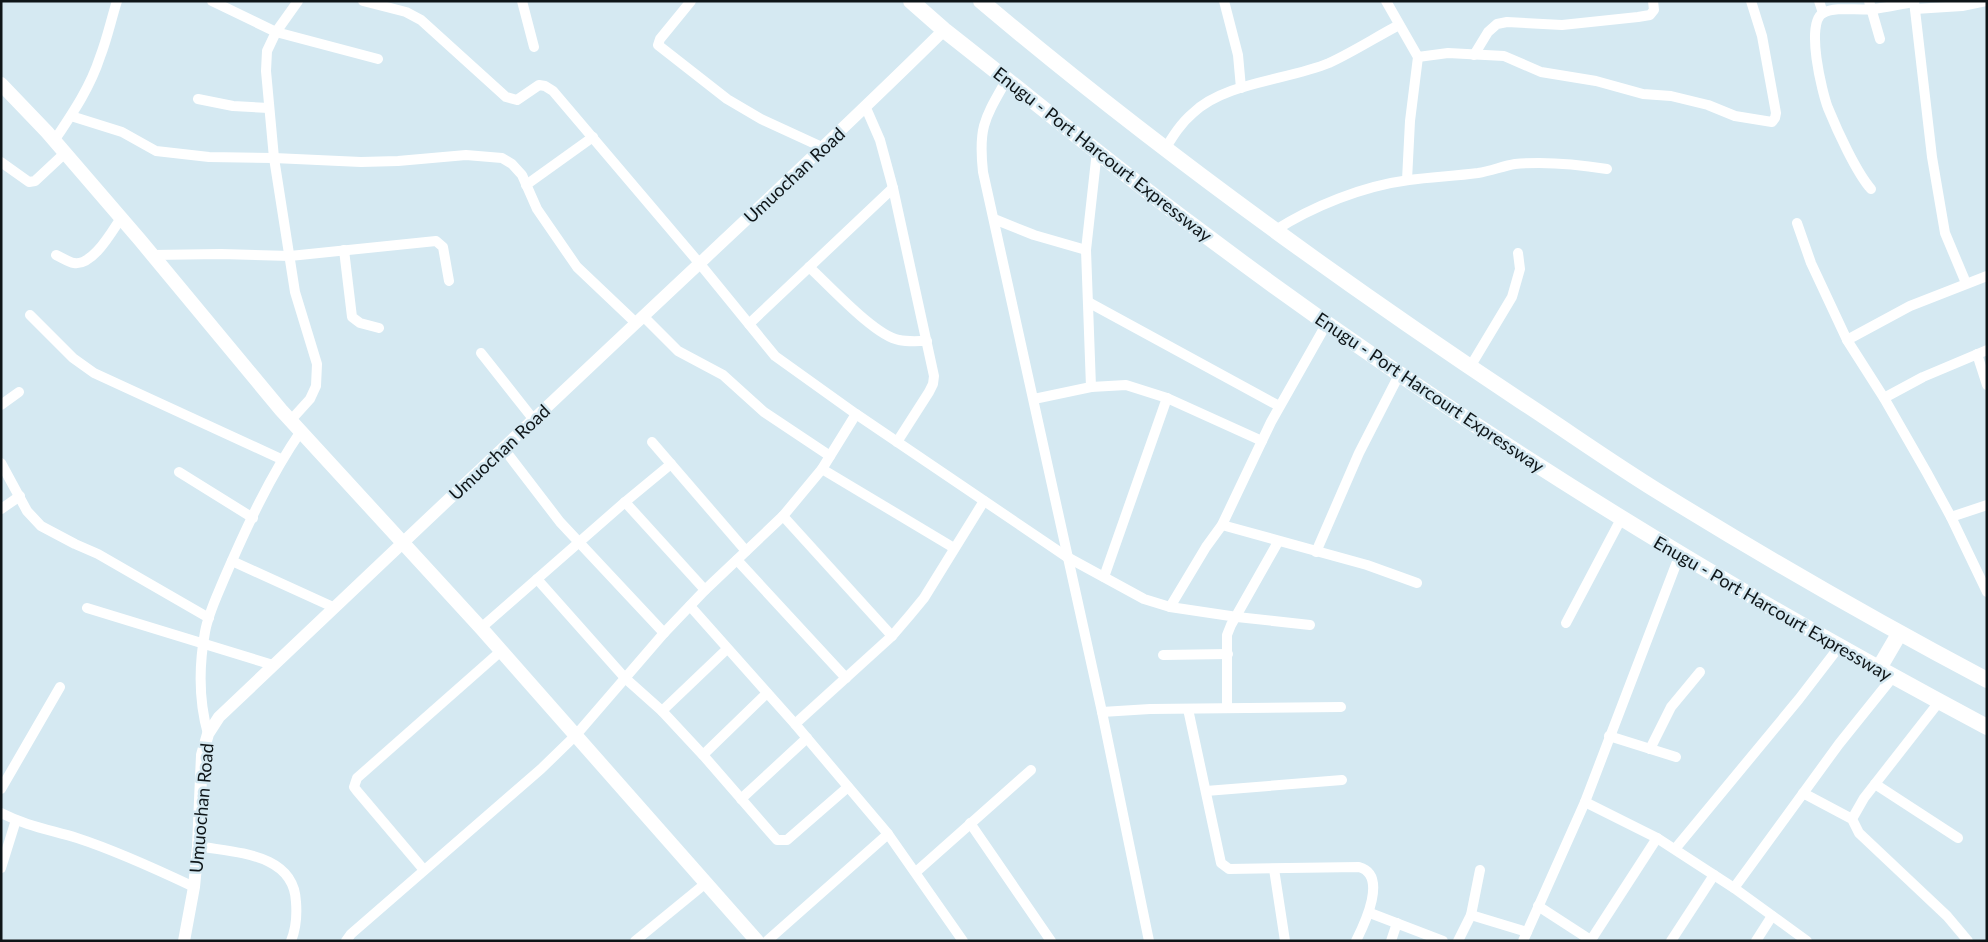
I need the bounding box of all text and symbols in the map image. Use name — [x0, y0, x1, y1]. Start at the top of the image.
street label: Enugu - Port Harcourt Expressway — [989, 62, 1217, 247]
street label: Umuochan Road — [739, 123, 849, 227]
street label: Enugu - Port Harcourt Expressway — [1311, 307, 1549, 477]
street label: Umuochan Road — [444, 400, 554, 504]
street label: Enugu - Port Harcourt Expressway — [1650, 531, 1897, 686]
street label: Umuochan Road — [184, 742, 218, 874]

